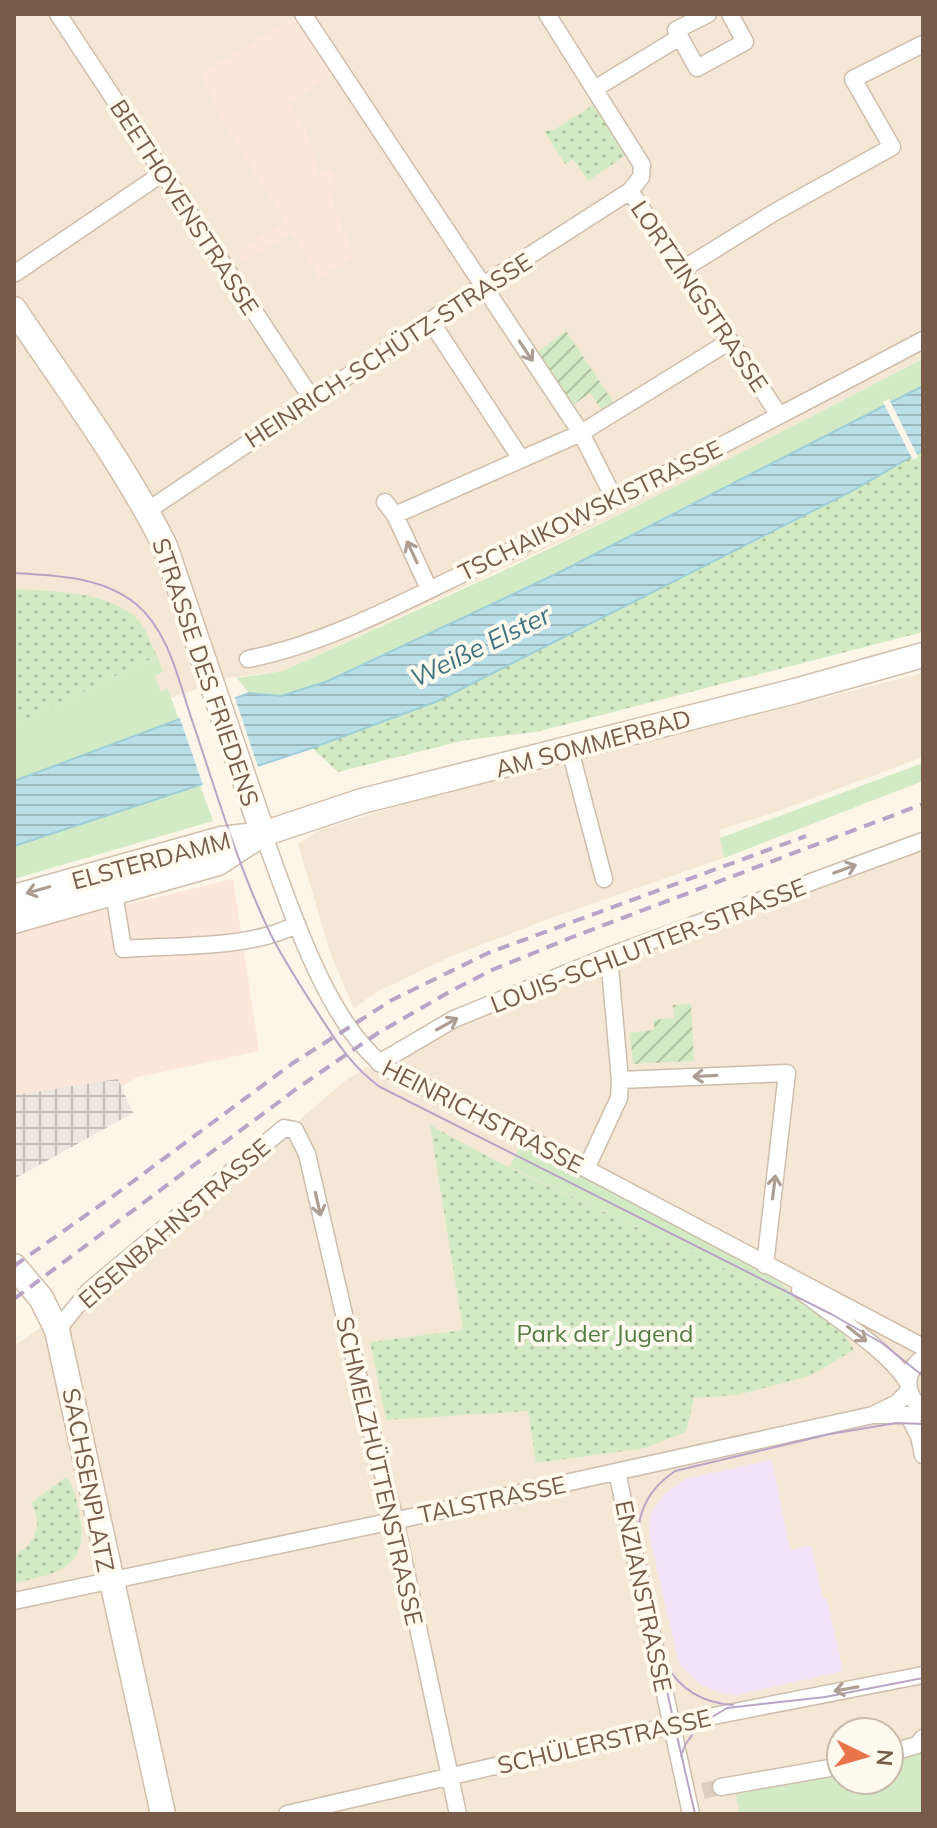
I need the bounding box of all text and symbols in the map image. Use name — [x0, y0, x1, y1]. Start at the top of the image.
street label: BEETHOVENSTRASSE — [104, 94, 266, 320]
street label: LORTZINGSTRASSE — [625, 195, 775, 397]
street label: HEINRICH-SCHÜTZ-STRASSE — [239, 246, 537, 454]
one-way arrow — [517, 339, 534, 361]
street label: TSCHAIKOWSKISTRASSE — [453, 433, 727, 587]
street label: STRASSE DES FRIEDENS — [146, 534, 266, 810]
one-way arrow — [404, 540, 419, 564]
water label: Weiße Elster — [404, 597, 557, 694]
street label: AM SOMMERBAD — [492, 702, 694, 784]
street label: ELSTERDAMM — [68, 824, 234, 896]
one-way arrow — [833, 861, 858, 876]
street label: LOUIS-SCHLUTTER-STRASSE — [486, 871, 810, 1019]
one-way arrow — [25, 884, 51, 899]
one-way arrow — [434, 1016, 458, 1031]
street label: HEINRICHSTRASSE — [378, 1052, 588, 1180]
one-way arrow — [692, 1069, 719, 1084]
street label: EISENBAHNSTRASSE — [72, 1132, 276, 1314]
one-way arrow — [766, 1174, 781, 1201]
one-way arrow — [311, 1191, 326, 1217]
street label: SCHMELZHÜTTENSTRASSE — [330, 1314, 430, 1628]
park label: Park der Jugend — [517, 1318, 693, 1348]
one-way arrow — [846, 1326, 867, 1343]
street label: SACHSENPLATZ — [56, 1385, 122, 1575]
street label: TALSTRASSE — [416, 1469, 568, 1529]
street label: ENZIANSTRASSE — [609, 1497, 679, 1695]
one-way arrow — [834, 1683, 860, 1698]
street label: SCHÜLERSTRASSE — [494, 1702, 714, 1780]
north arrow — [825, 1716, 905, 1796]
text: N — [870, 1748, 900, 1767]

